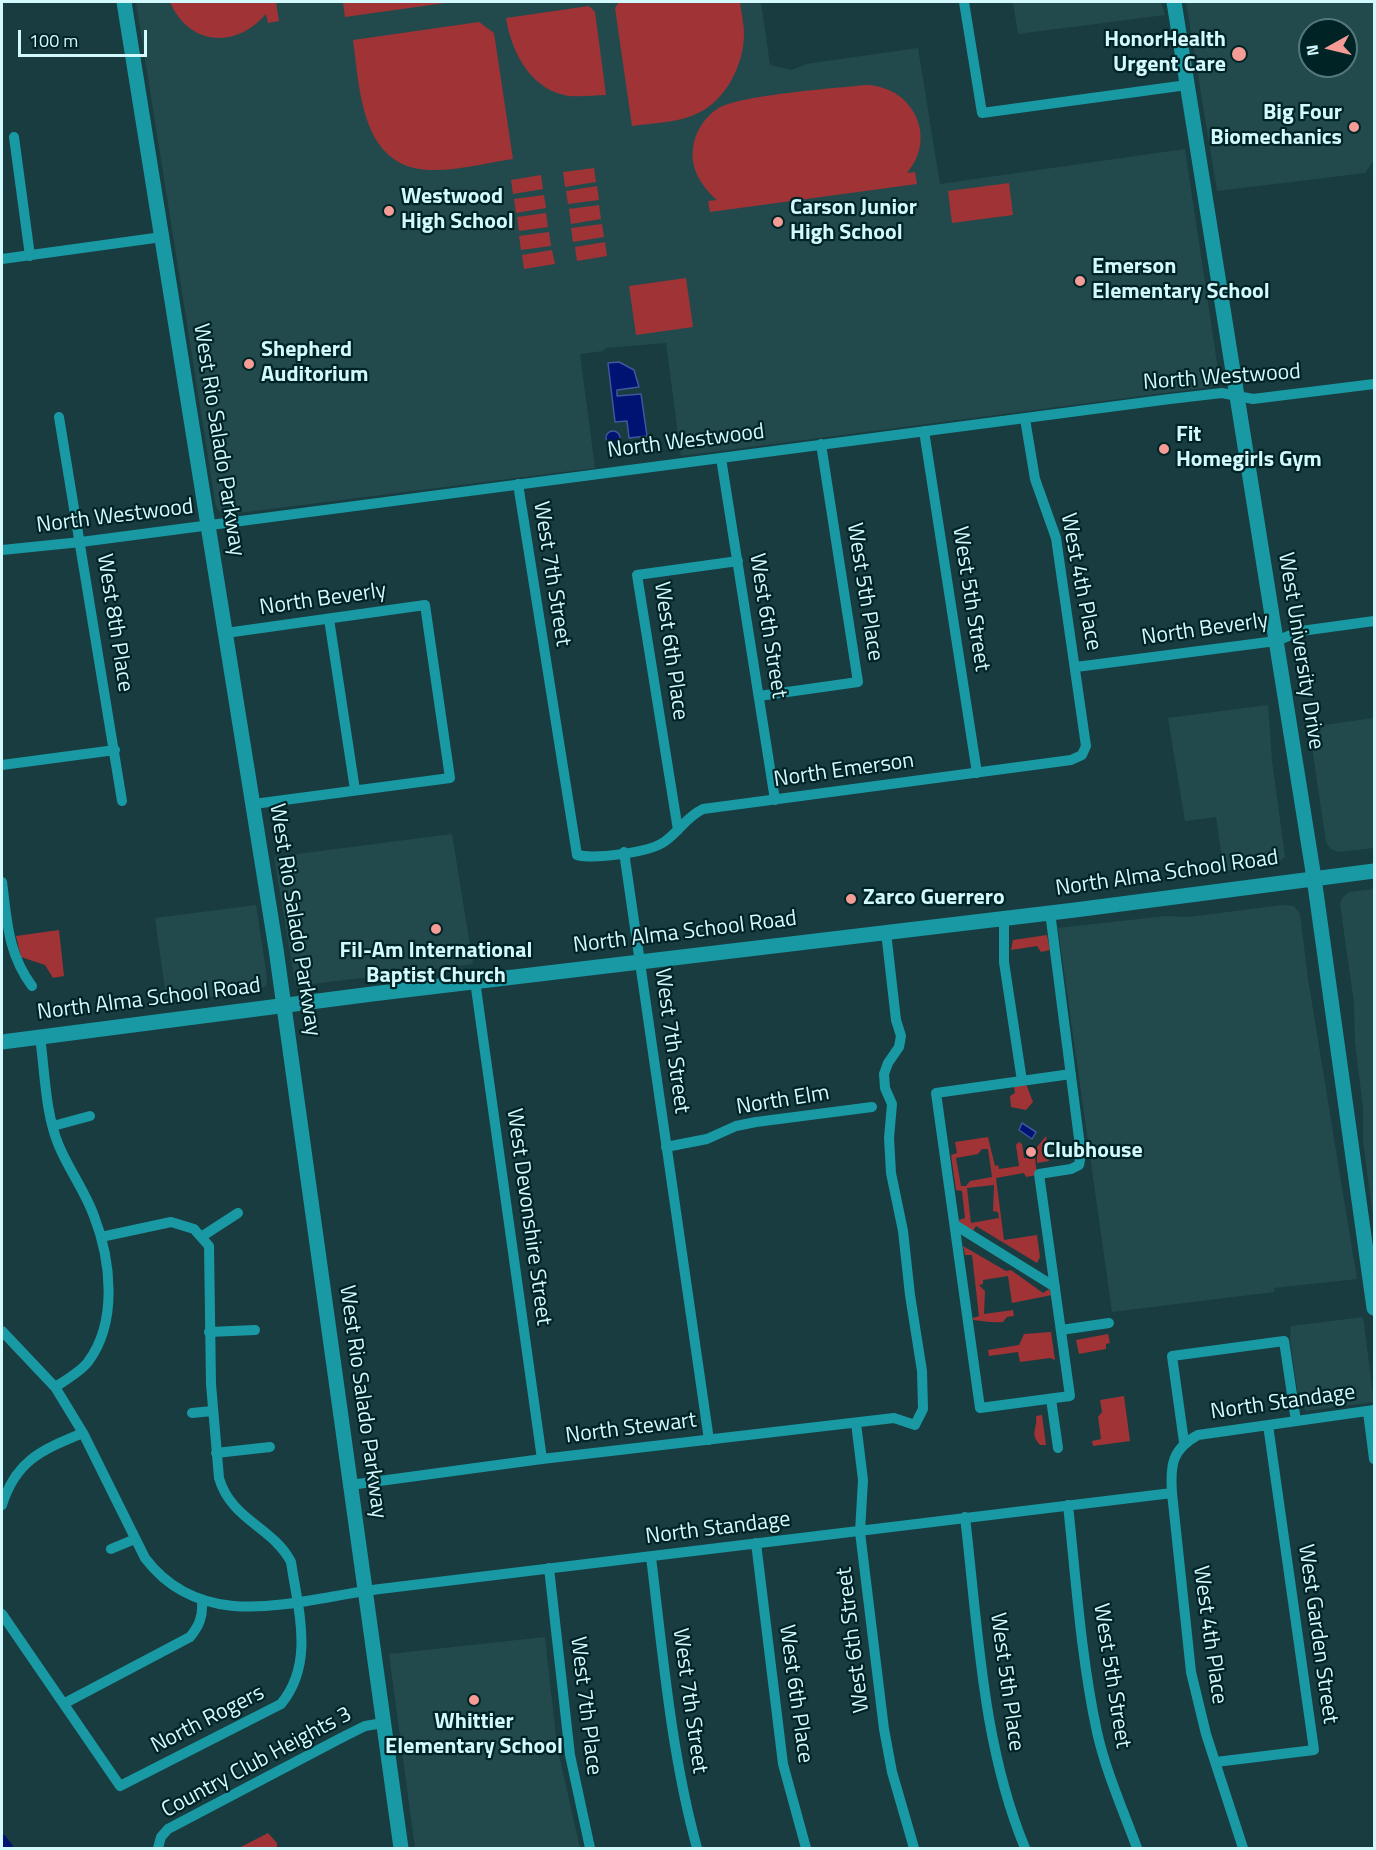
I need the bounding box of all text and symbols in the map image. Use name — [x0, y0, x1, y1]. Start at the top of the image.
scale bar — [21, 18, 150, 56]
north arrow — [1298, 18, 1358, 78]
text: 100 m — [29, 27, 78, 54]
place label: HonorHealth Urgent Care — [1104, 28, 1226, 80]
text: N — [1300, 43, 1325, 57]
marker: HonorHealth Urgent Care — [1230, 45, 1248, 63]
place label: Big Four Biomechanics — [1210, 101, 1342, 152]
marker: Big Four Biomechanics — [1347, 120, 1361, 134]
place label: Westwood High School — [401, 185, 514, 236]
place label: Carson Junior High School — [790, 196, 917, 248]
marker: Westwood High School — [382, 204, 396, 218]
marker: Carson Junior High School — [771, 215, 785, 229]
place label: Emerson Elementary School — [1092, 255, 1270, 306]
marker: Emerson Elementary School — [1073, 274, 1087, 288]
street label: West Rio Salado Parkway — [187, 322, 249, 558]
place label: Shepherd Auditorium — [261, 338, 368, 390]
marker: Shepherd Auditorium — [242, 357, 256, 371]
street label: North Westwood — [1142, 359, 1302, 397]
street label: North Westwood — [606, 419, 766, 465]
place label: Fit Homegirls Gym — [1176, 423, 1322, 475]
marker: Fit Homegirls Gym — [1157, 442, 1171, 456]
street label: North Westwood — [35, 494, 195, 540]
street label: West 7th Street — [527, 500, 575, 648]
street label: West 4th Place — [1054, 511, 1106, 653]
street label: West 5th Place — [840, 521, 888, 663]
street label: West 5th Street — [946, 525, 994, 673]
street label: West University Drive — [1271, 551, 1329, 751]
street label: West 8th Place — [90, 552, 138, 694]
street label: West 6th Street — [743, 552, 791, 700]
street label: North Beverly — [258, 578, 388, 622]
street label: West 6th Place — [647, 580, 693, 722]
street label: North Beverly — [1140, 608, 1270, 652]
street label: North Emerson — [772, 748, 916, 794]
street label: West Rio Salado Parkway — [263, 802, 325, 1038]
street label: North Alma School Road — [1054, 845, 1280, 903]
place label: Zarco Guerrero — [863, 886, 1005, 912]
marker: Zarco Guerrero — [844, 892, 858, 906]
street label: North Alma School Road — [572, 906, 798, 960]
marker: Fil-Am International Baptist Church — [429, 922, 443, 936]
place label: Fil-Am International Baptist Church — [340, 939, 532, 990]
street label: West 7th Street — [648, 967, 694, 1115]
street label: North Alma School Road — [36, 973, 262, 1027]
street label: North Elm — [735, 1081, 831, 1121]
street label: West Devonshire Street — [500, 1107, 556, 1327]
place label: Clubhouse — [1043, 1139, 1143, 1165]
marker: Clubhouse — [1024, 1145, 1038, 1159]
street label: West Rio Salado Parkway — [333, 1284, 391, 1520]
street label: North Standage — [1209, 1380, 1357, 1426]
street label: North Stewart — [564, 1408, 698, 1450]
street label: North Standage — [644, 1507, 792, 1551]
street label: West Garden Street — [1291, 1543, 1343, 1725]
street label: West 4th Place — [1186, 1564, 1232, 1706]
street label: West 6th Street — [832, 1566, 876, 1714]
street label: West 5th Street — [1087, 1602, 1135, 1750]
street label: West 5th Place — [983, 1611, 1029, 1753]
street label: West 6th Place — [772, 1623, 818, 1765]
street label: West 7th Street — [666, 1627, 712, 1775]
street label: West 7th Place — [563, 1635, 607, 1777]
street label: North Rogers — [147, 1680, 269, 1760]
marker: Whittier Elementary School — [467, 1693, 481, 1707]
street label: Country Club Heights 3 — [157, 1702, 357, 1824]
place label: Whittier Elementary School — [385, 1710, 563, 1762]

